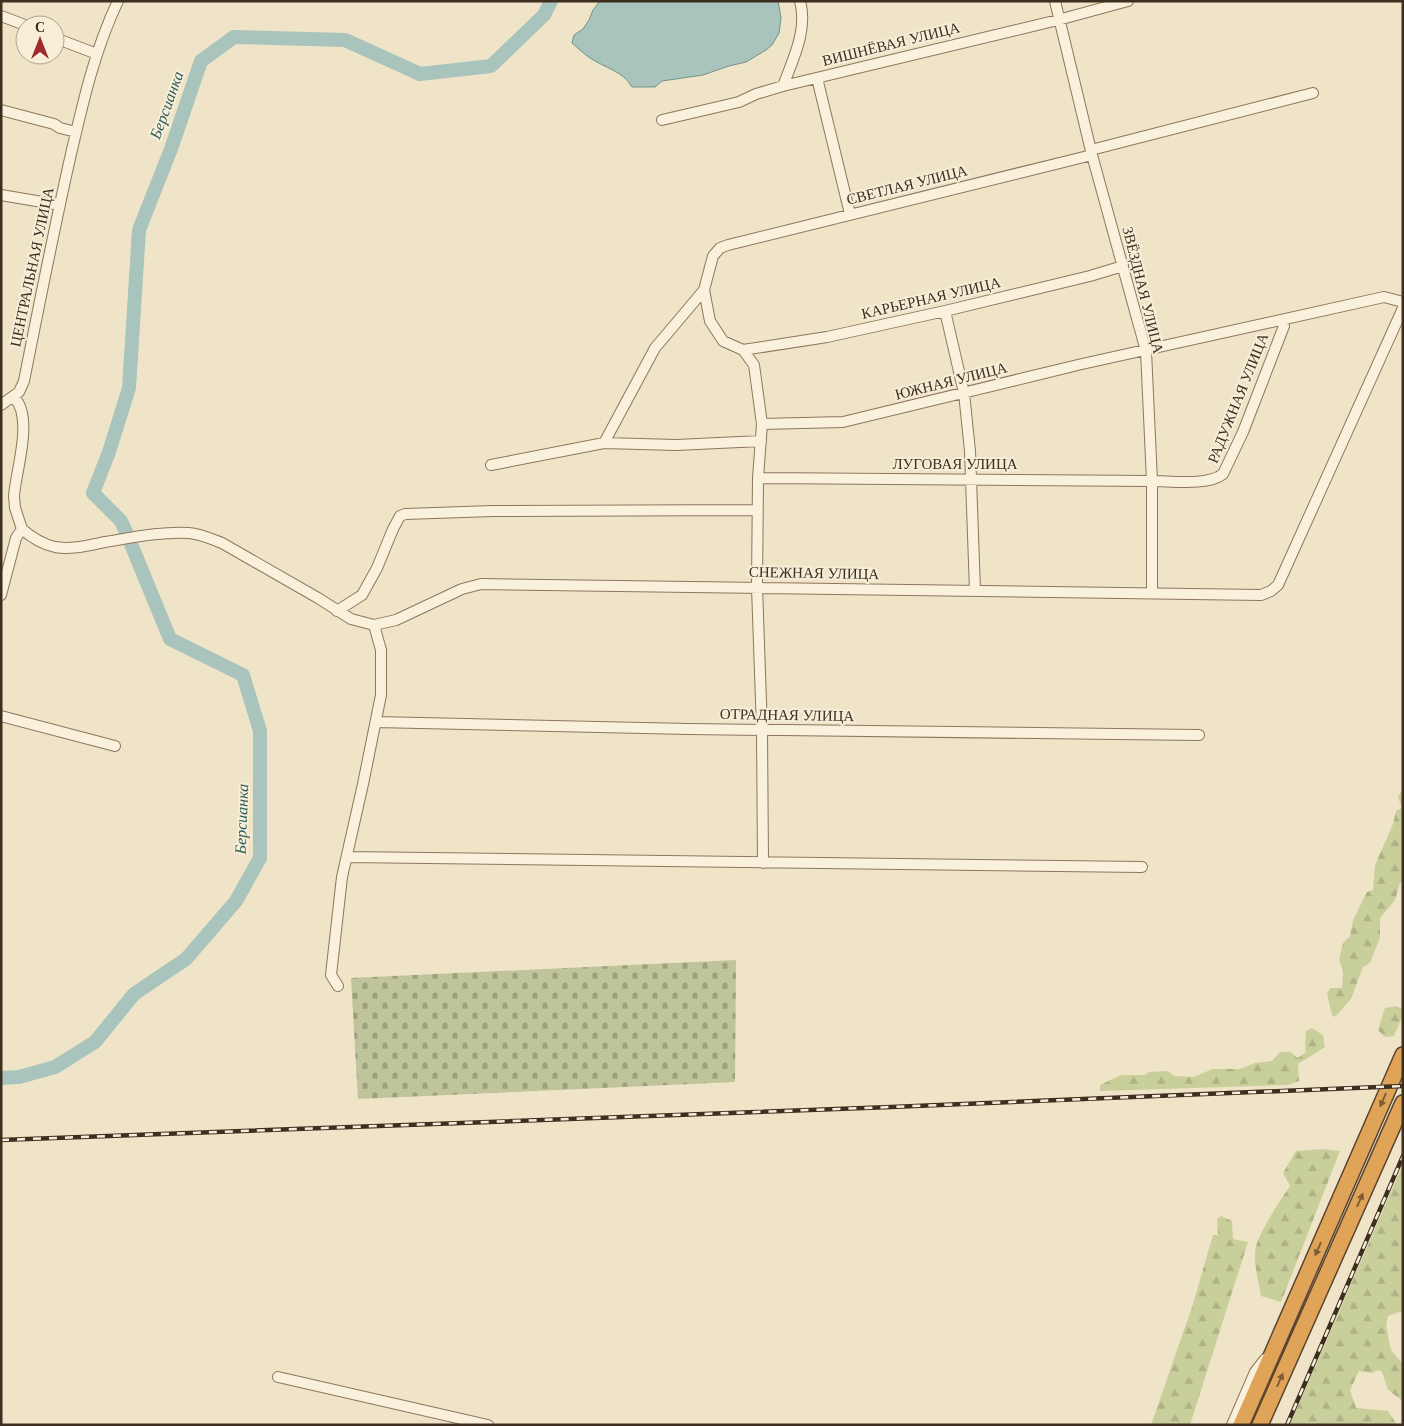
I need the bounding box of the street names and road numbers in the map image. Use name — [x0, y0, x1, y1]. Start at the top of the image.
street label: ВИШНЁВАЯ УЛИЦА — [821, 19, 962, 69]
street label: СВЕТЛАЯ УЛИЦА — [845, 162, 969, 208]
street label: ЦЕНТРАЛЬНАЯ УЛИЦА — [7, 185, 57, 348]
street label: ЗВЁЗДНАЯ УЛИЦА — [1119, 225, 1167, 355]
street label: КАРЬЕРНАЯ УЛИЦА — [860, 274, 1002, 322]
street label: РАДУЖНАЯ УЛИЦА — [1205, 331, 1271, 465]
street label: ЮЖНАЯ УЛИЦА — [893, 359, 1009, 403]
street label: ЛУГОВАЯ УЛИЦА — [892, 456, 1018, 472]
street label: СНЕЖНАЯ УЛИЦА — [749, 564, 880, 582]
street label: ОТРАДНАЯ УЛИЦА — [720, 706, 855, 724]

